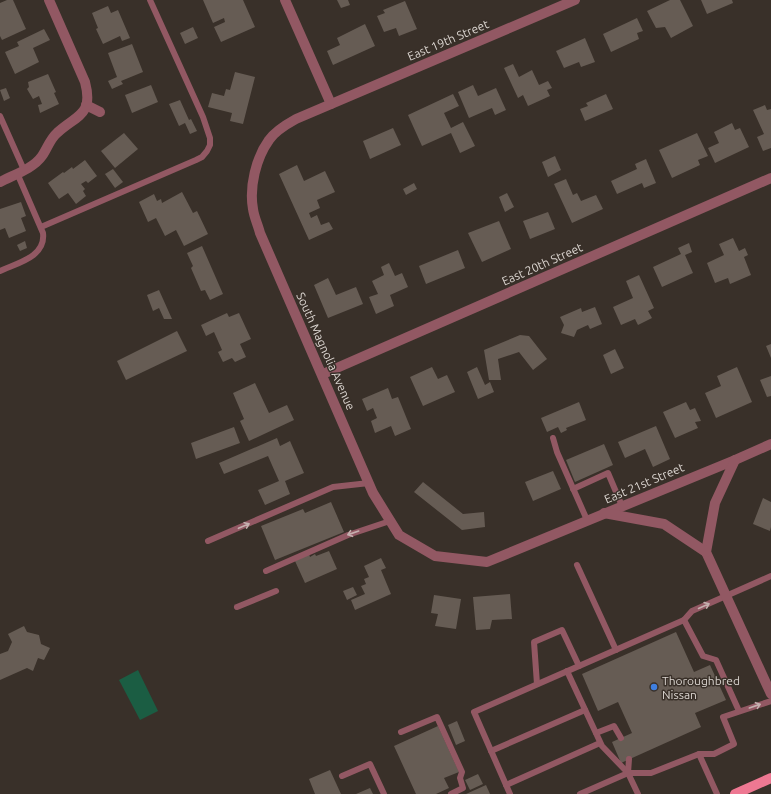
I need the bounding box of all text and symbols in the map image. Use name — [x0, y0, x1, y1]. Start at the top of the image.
street label: East 19th Street — [405, 17, 491, 63]
street label: East 20th Street — [500, 240, 585, 288]
street label: South Magnolia Avenue — [294, 290, 358, 412]
street label: East 21st Street — [602, 460, 686, 506]
one-way arrow — [237, 521, 249, 529]
one-way arrow — [347, 530, 360, 537]
one-way arrow — [697, 602, 709, 609]
place label: Thoroughbred Nissan — [662, 674, 740, 701]
marker: Thoroughbred Nissan — [649, 682, 659, 692]
one-way arrow — [748, 702, 761, 709]

